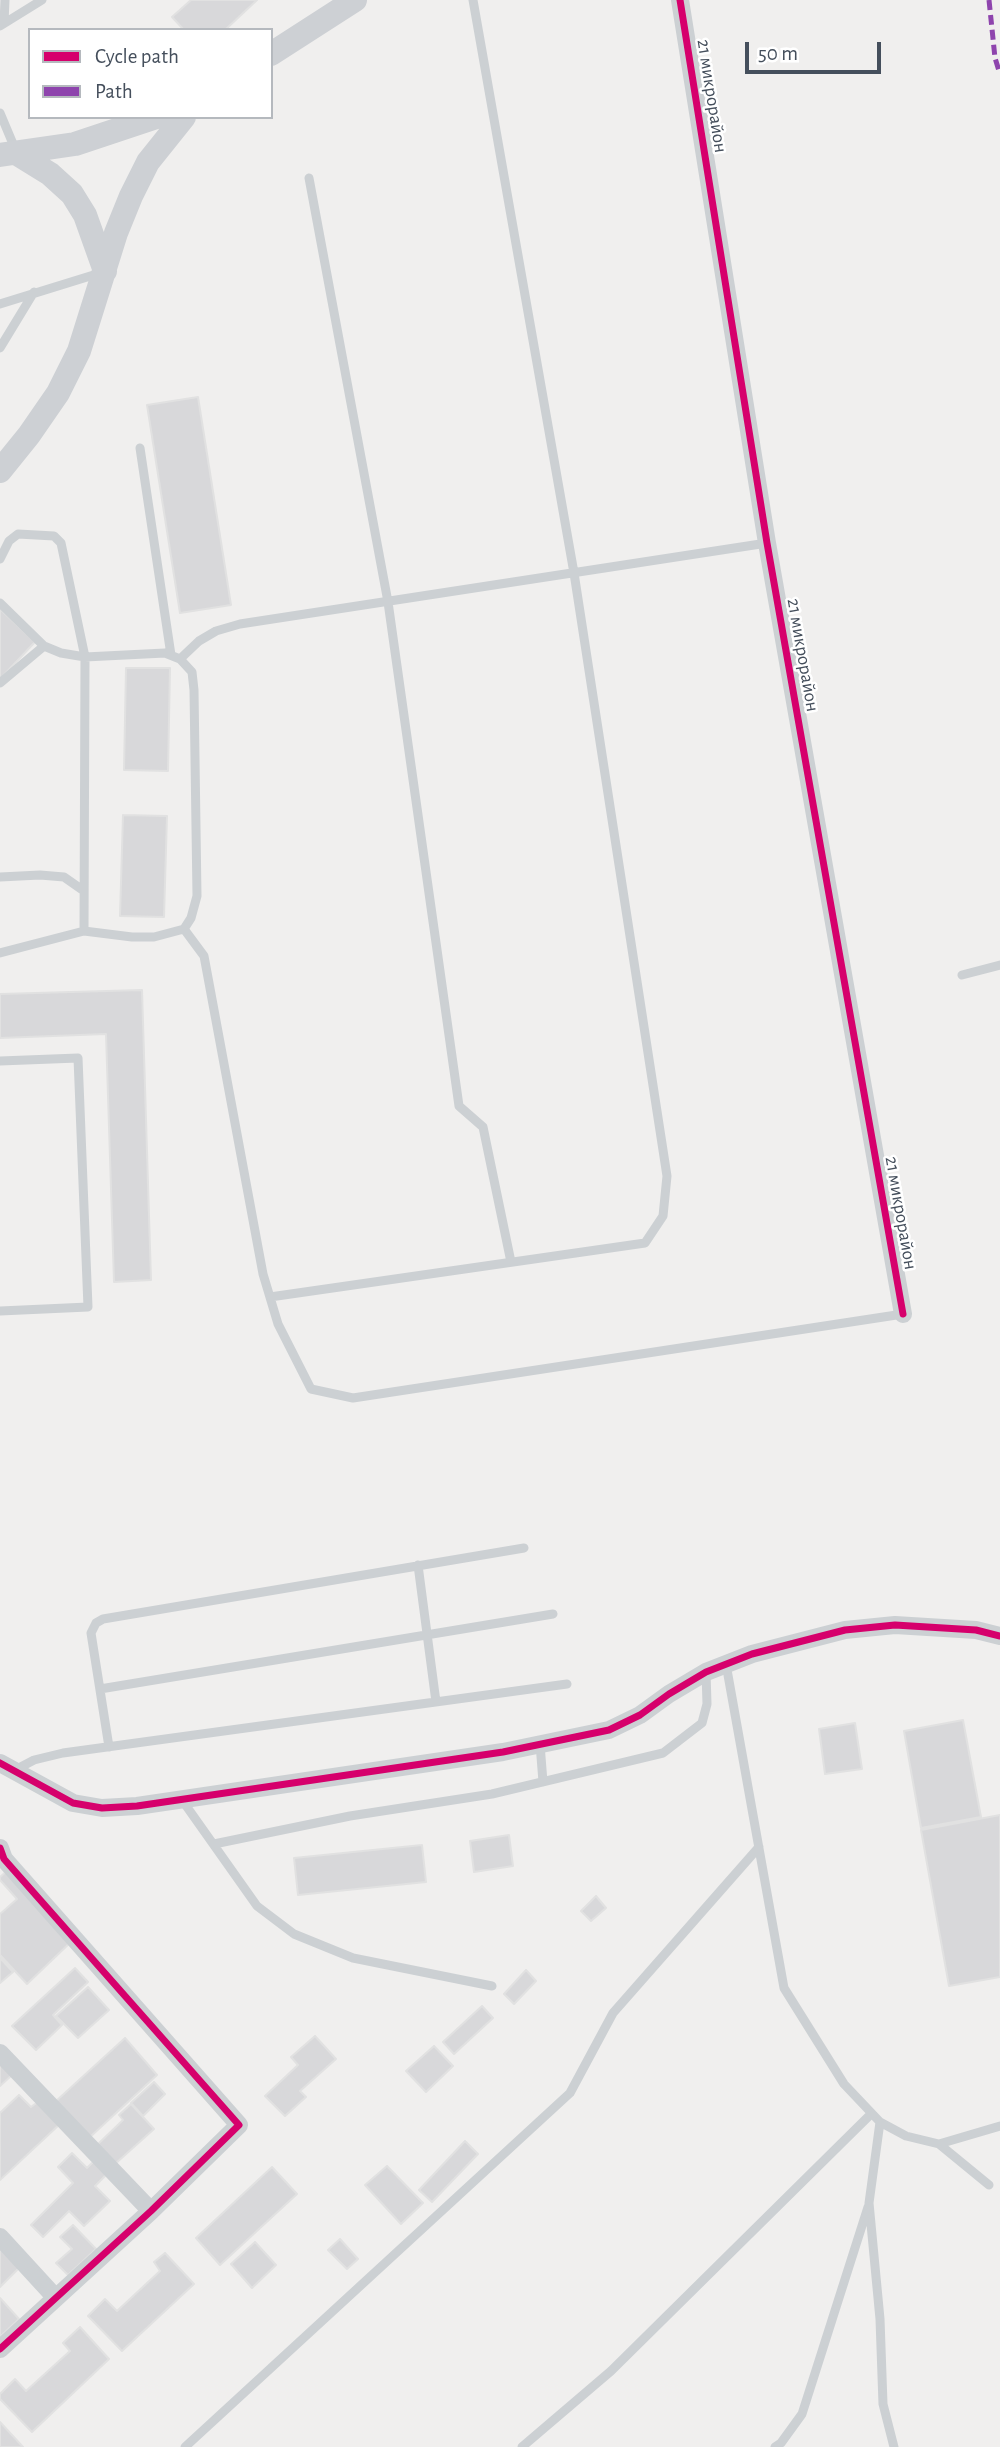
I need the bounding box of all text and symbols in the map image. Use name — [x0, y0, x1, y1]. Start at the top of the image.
legend — [28, 28, 273, 119]
scale bar — [748, 28, 884, 72]
street label: 21 микрорайон — [692, 38, 732, 154]
text: 50 m — [758, 43, 798, 64]
text: Cycle path — [95, 46, 179, 67]
text: Path — [95, 81, 133, 102]
street label: 21 микрорайон — [782, 597, 824, 713]
street label: 21 микрорайон — [880, 1155, 922, 1271]

